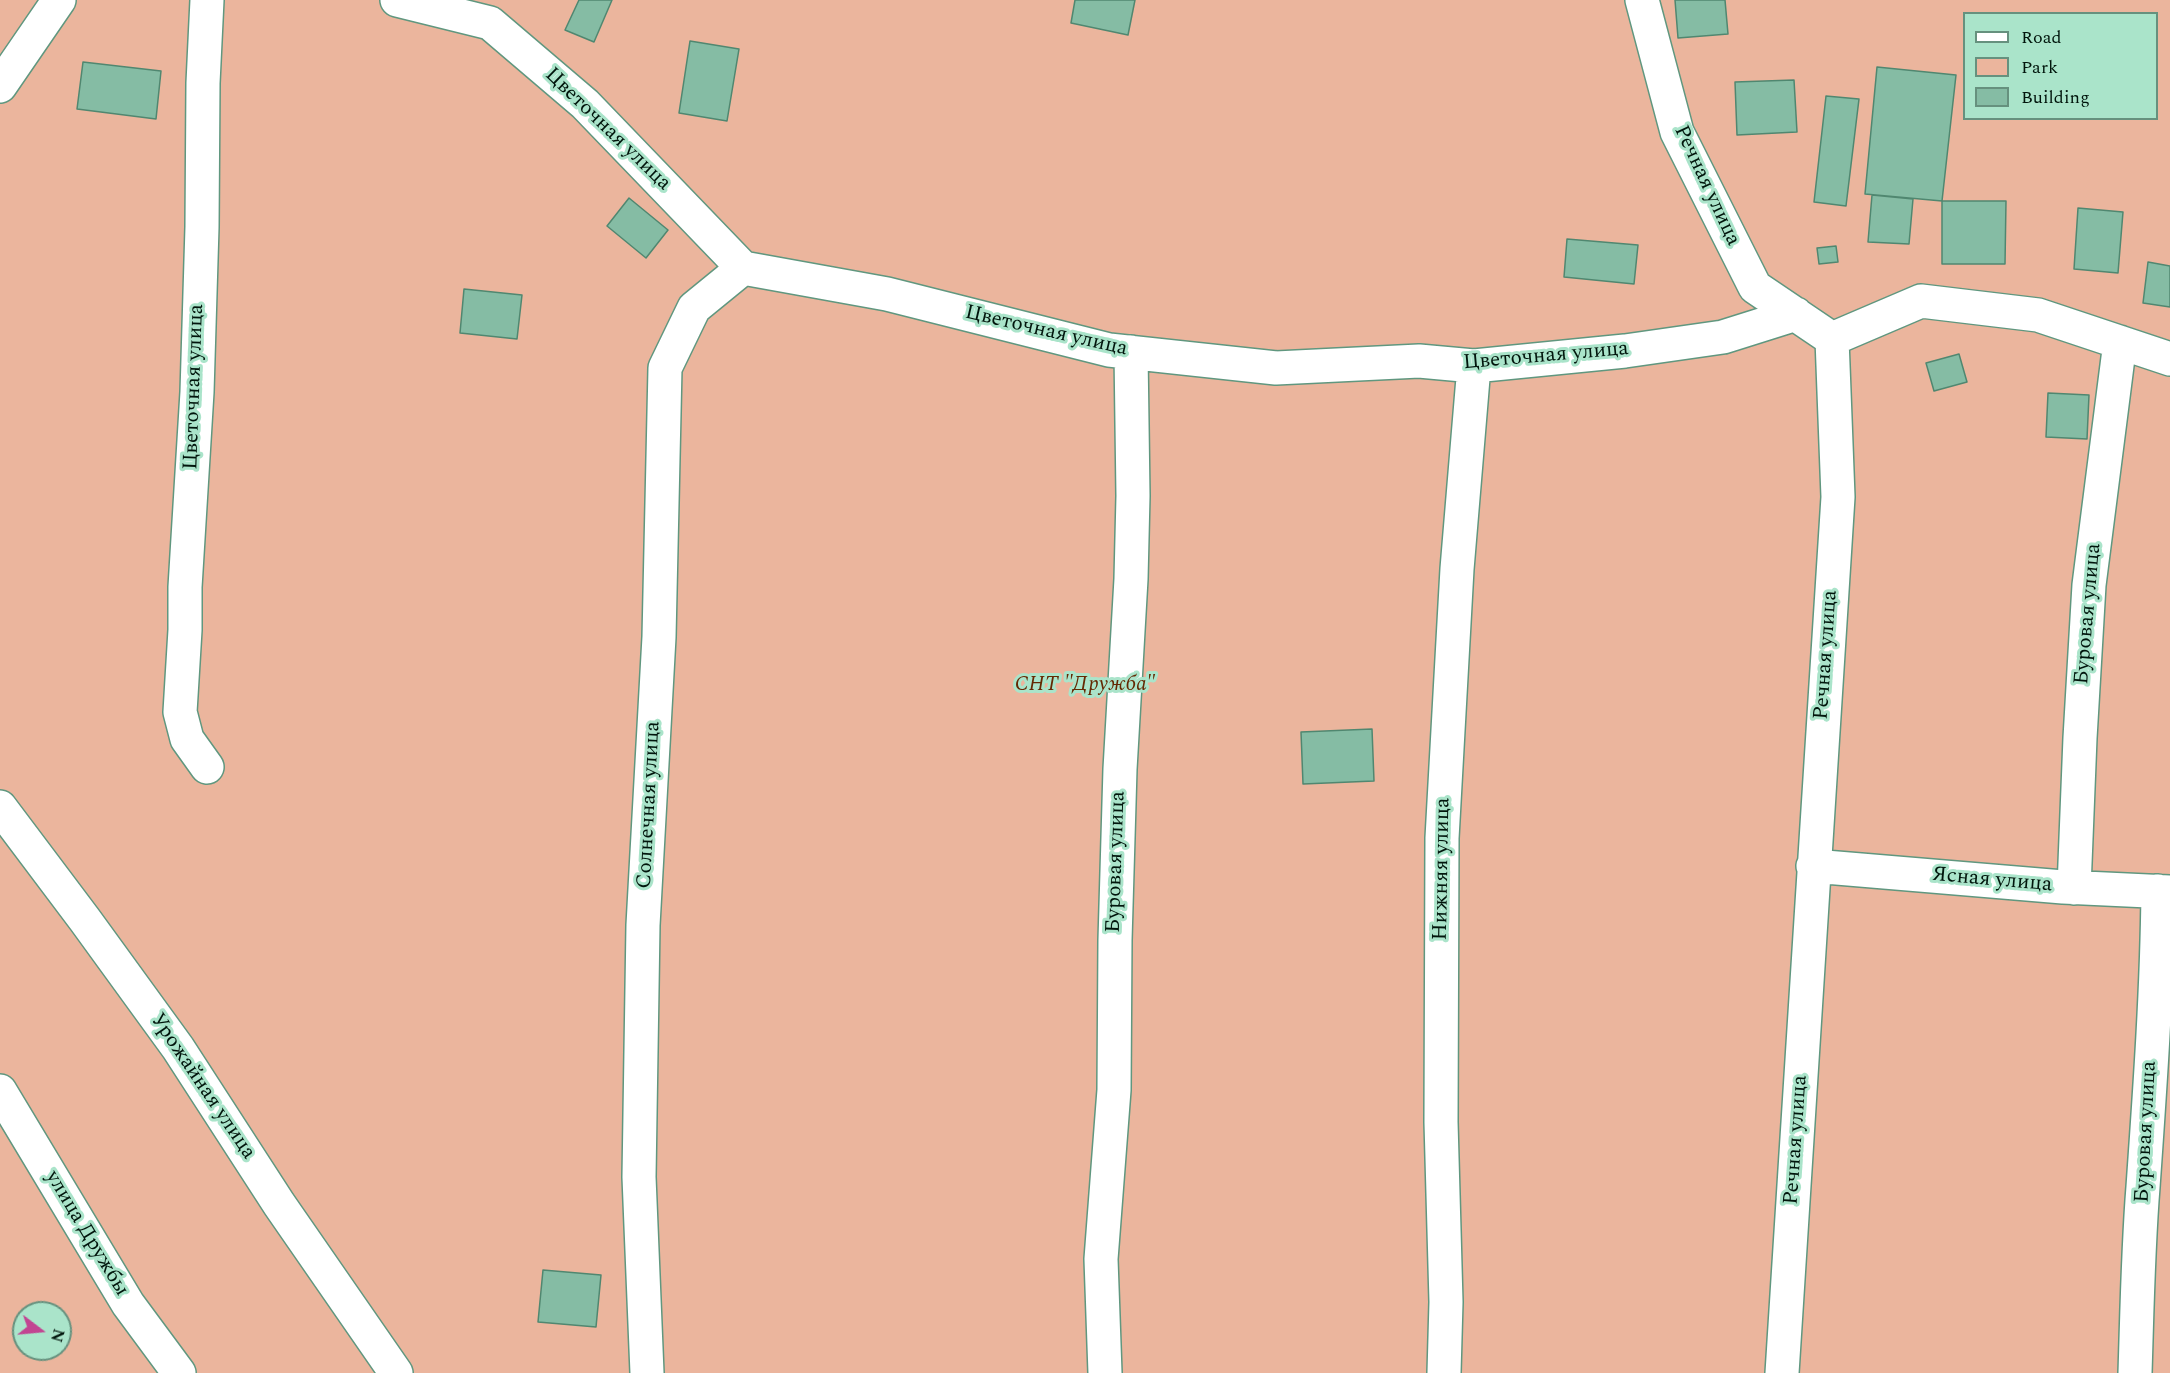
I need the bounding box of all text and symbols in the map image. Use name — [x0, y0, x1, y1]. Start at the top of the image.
legend — [1963, 12, 2158, 120]
text: Road — [2021, 24, 2062, 51]
text: Park — [2021, 54, 2058, 81]
street label: Цветочная улица — [539, 63, 675, 197]
text: Building — [2021, 84, 2090, 111]
street label: Речная улица — [1667, 122, 1745, 250]
street label: Цветочная улица — [962, 301, 1130, 363]
street label: Цветочная улица — [180, 304, 210, 470]
street label: Цветочная улица — [1462, 337, 1630, 377]
street label: Буровая улица — [2070, 542, 2108, 686]
street label: Речная улица — [1810, 589, 1844, 721]
park label: СНТ "Дружба" — [1015, 673, 1155, 699]
street label: Солнечная улица — [633, 721, 667, 889]
street label: Буровая улица — [1102, 791, 1132, 933]
street label: Нижняя улица — [1429, 797, 1457, 941]
street label: Ясная улица — [1931, 863, 2053, 899]
street label: Урожайная улица — [144, 1009, 260, 1165]
street label: Буровая улица — [2131, 1060, 2163, 1204]
street label: Речная улица — [1780, 1074, 1814, 1206]
street label: улица Дружбы — [39, 1167, 133, 1301]
north arrow — [12, 1301, 72, 1361]
text: N — [44, 1326, 71, 1345]

